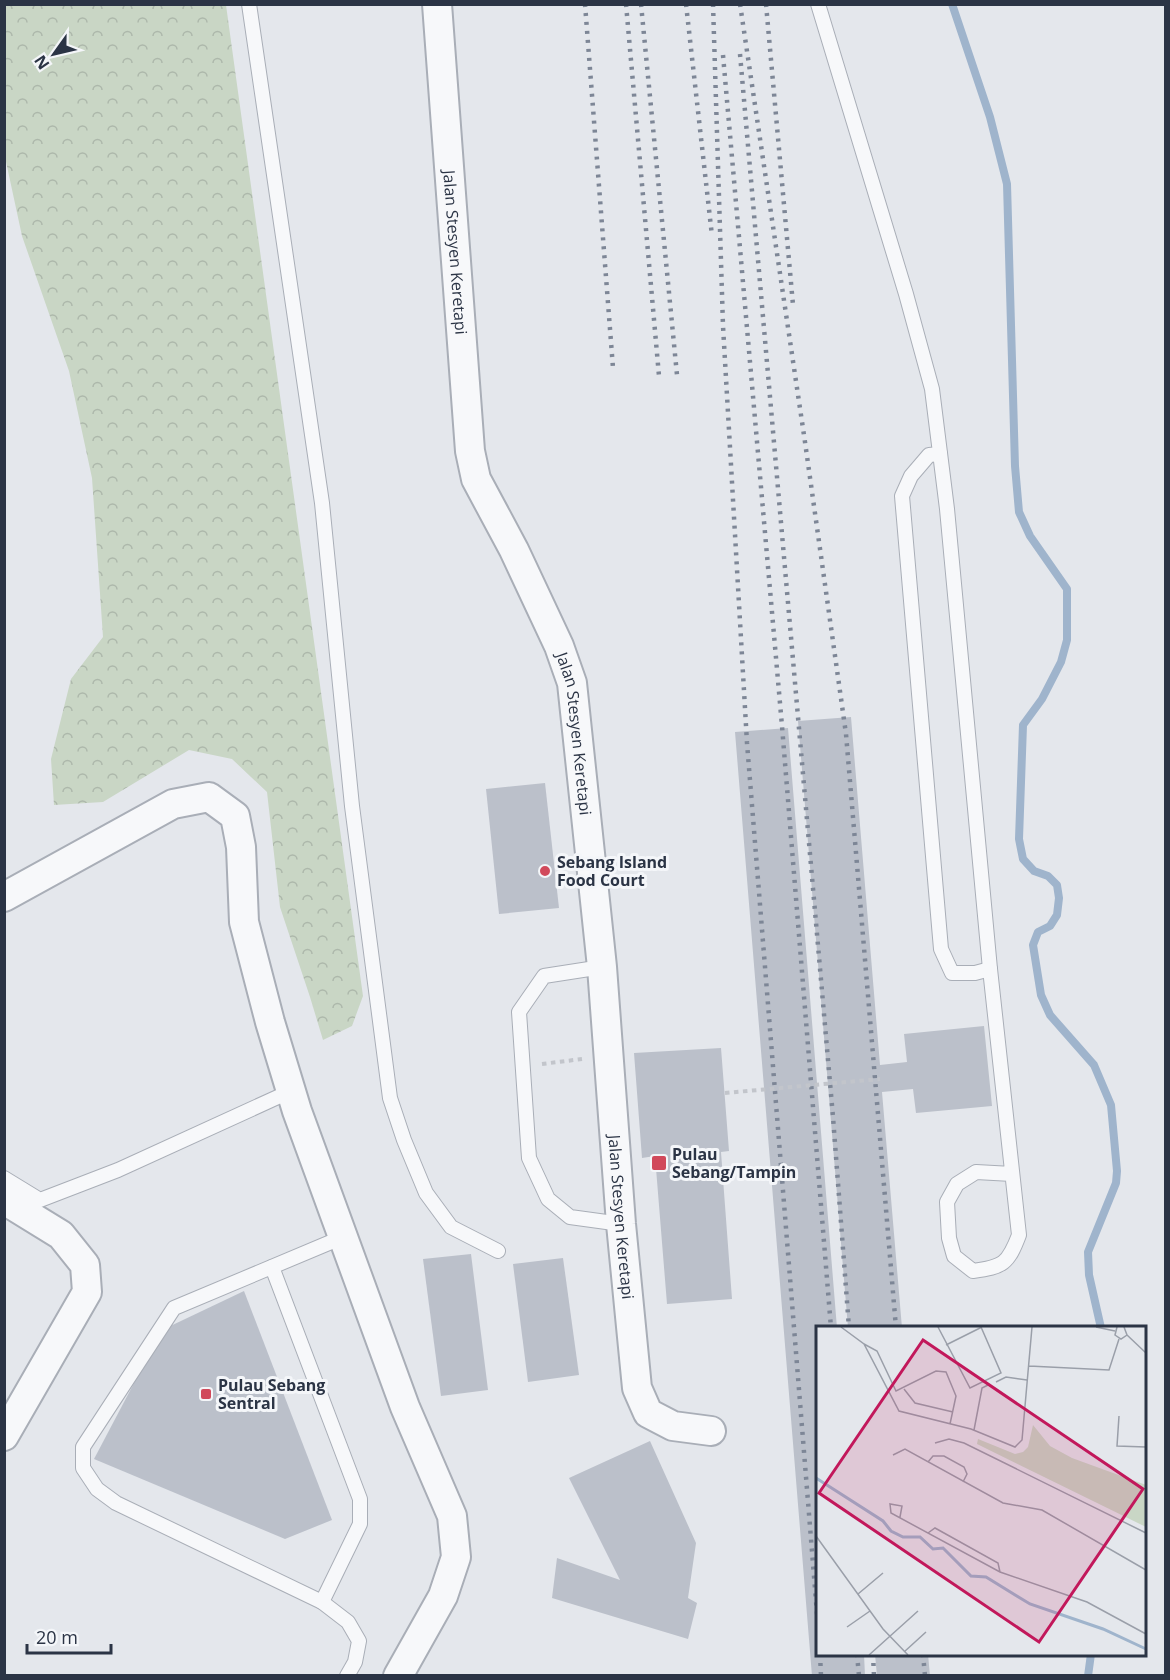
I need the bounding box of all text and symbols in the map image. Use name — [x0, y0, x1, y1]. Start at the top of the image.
north arrow — [24, 24, 84, 84]
text: N — [29, 51, 54, 74]
street label: Jalan Stesyen Keretapi — [438, 167, 472, 335]
street label: Jalan Stesyen Keretapi — [550, 647, 597, 816]
place label: Sebang Island Food Court — [557, 851, 667, 891]
marker: Sebang Island Food Court — [538, 864, 552, 878]
street label: Jalan Stesyen Keretapi — [603, 1132, 639, 1300]
place label: Pulau Sebang/Tampin — [672, 1143, 796, 1183]
marker: Pulau Sebang/Tampin — [650, 1154, 668, 1172]
inset map — [816, 1326, 1146, 1656]
place label: Pulau Sebang Sentral — [218, 1374, 325, 1414]
marker: Pulau Sebang Sentral — [199, 1387, 213, 1401]
scale bar — [27, 1617, 111, 1655]
text: 20 m — [36, 1625, 78, 1649]

